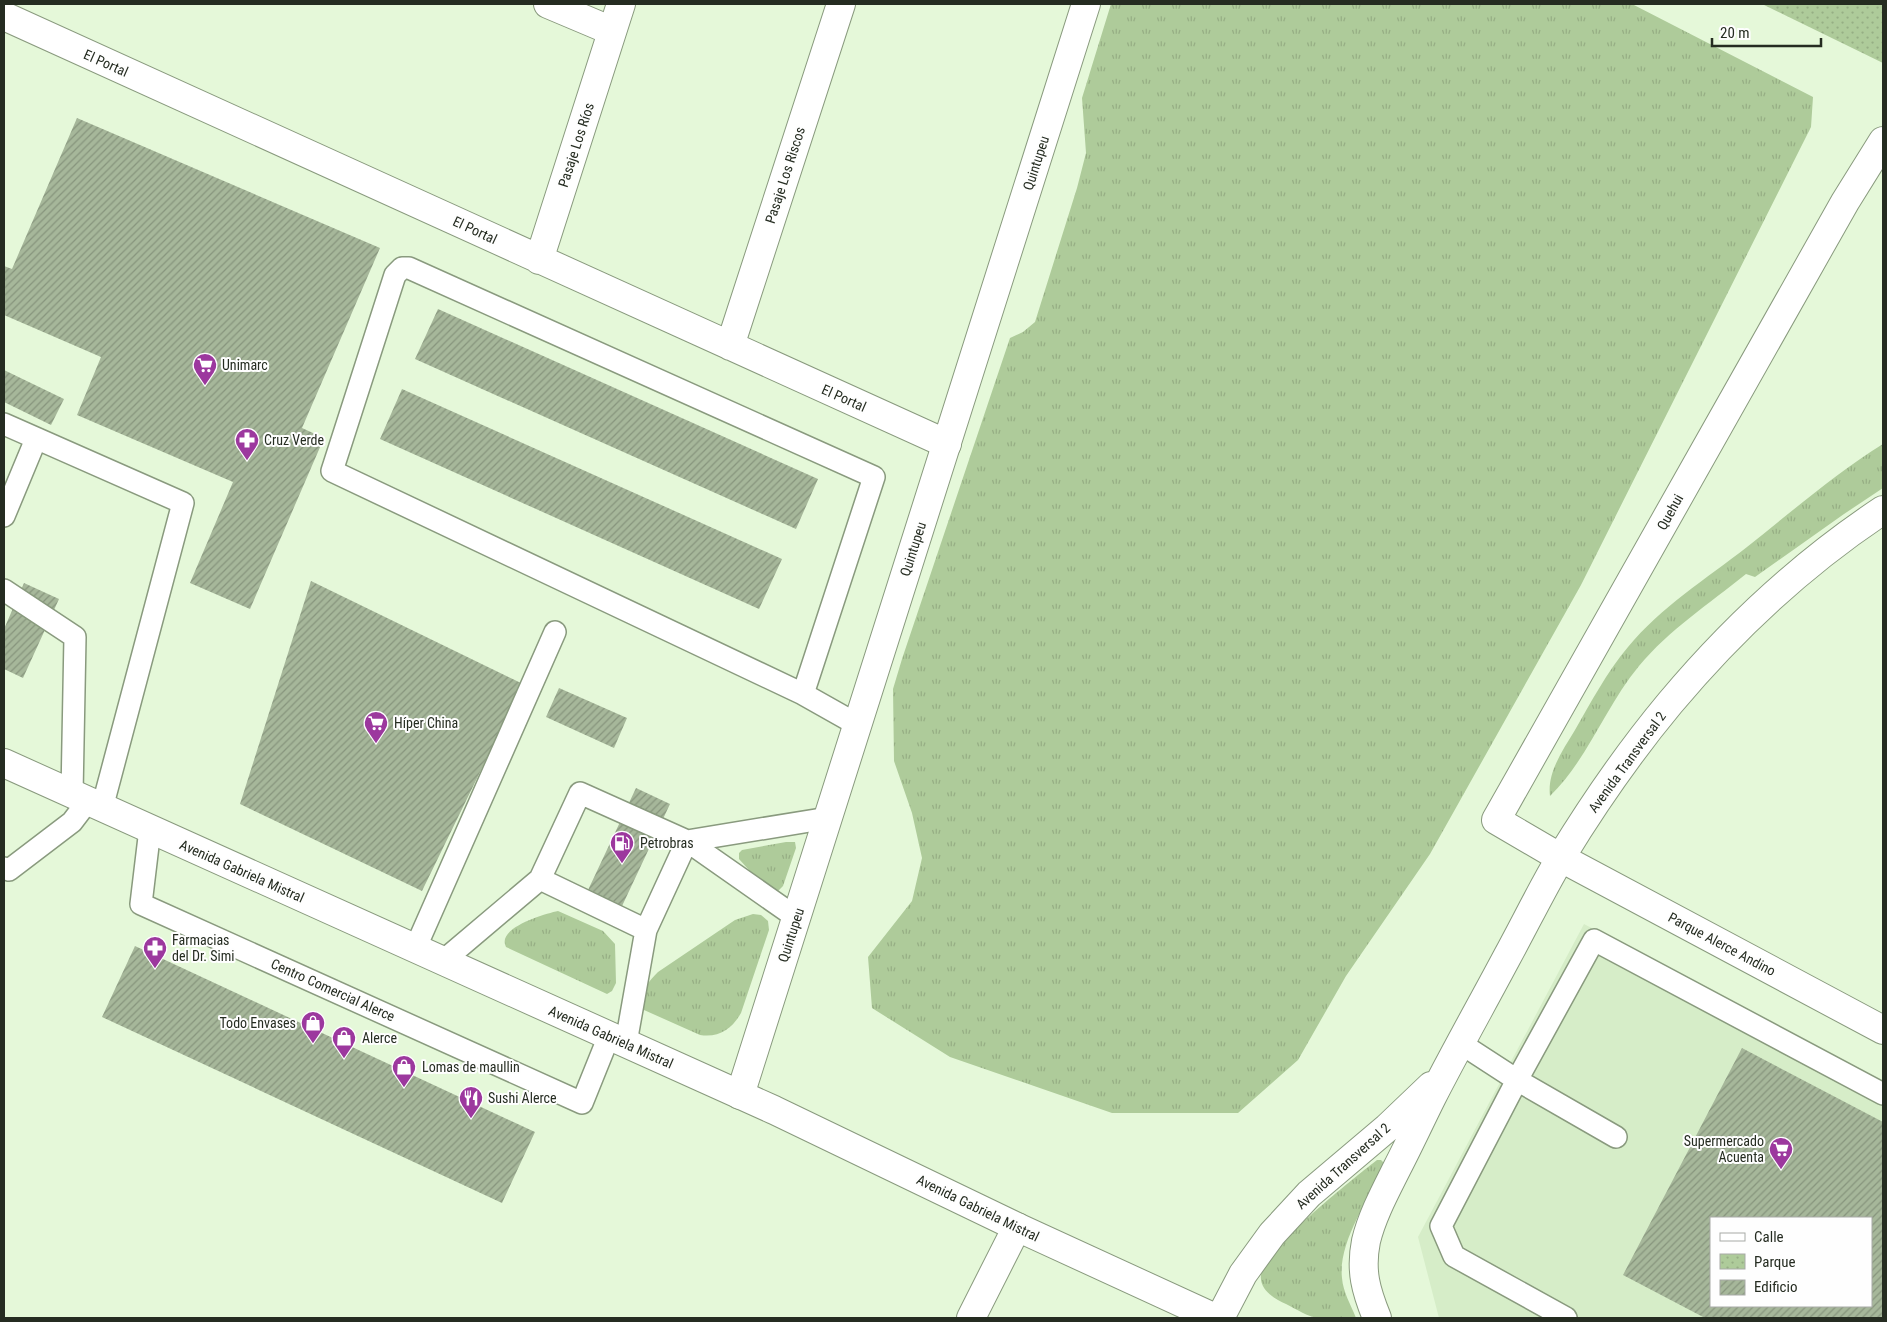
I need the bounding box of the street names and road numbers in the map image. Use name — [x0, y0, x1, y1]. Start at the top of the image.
street label: El Portal — [81, 46, 131, 80]
street label: Pasaje Los Ríos — [555, 101, 597, 189]
street label: Pasaje Los Riscos — [762, 125, 808, 225]
street label: Quintupeu — [1020, 134, 1052, 192]
street label: El Portal — [450, 213, 500, 247]
street label: El Portal — [819, 381, 869, 415]
street label: Quehui — [1654, 491, 1686, 533]
street label: Quintupeu — [897, 520, 929, 578]
street label: Avenida Transversal 2 — [1585, 708, 1669, 815]
street label: Avenida Gabriela Mistral — [177, 836, 307, 906]
street label: Quintupeu — [775, 906, 807, 964]
street label: Parque Alerce Andino — [1666, 909, 1778, 979]
street label: Centro Comercial Alerce — [269, 955, 398, 1025]
street label: Avenida Gabriela Mistral — [546, 1002, 676, 1072]
street label: Avenida Transversal 2 — [1293, 1120, 1393, 1212]
street label: Avenida Gabriela Mistral — [914, 1171, 1042, 1245]

